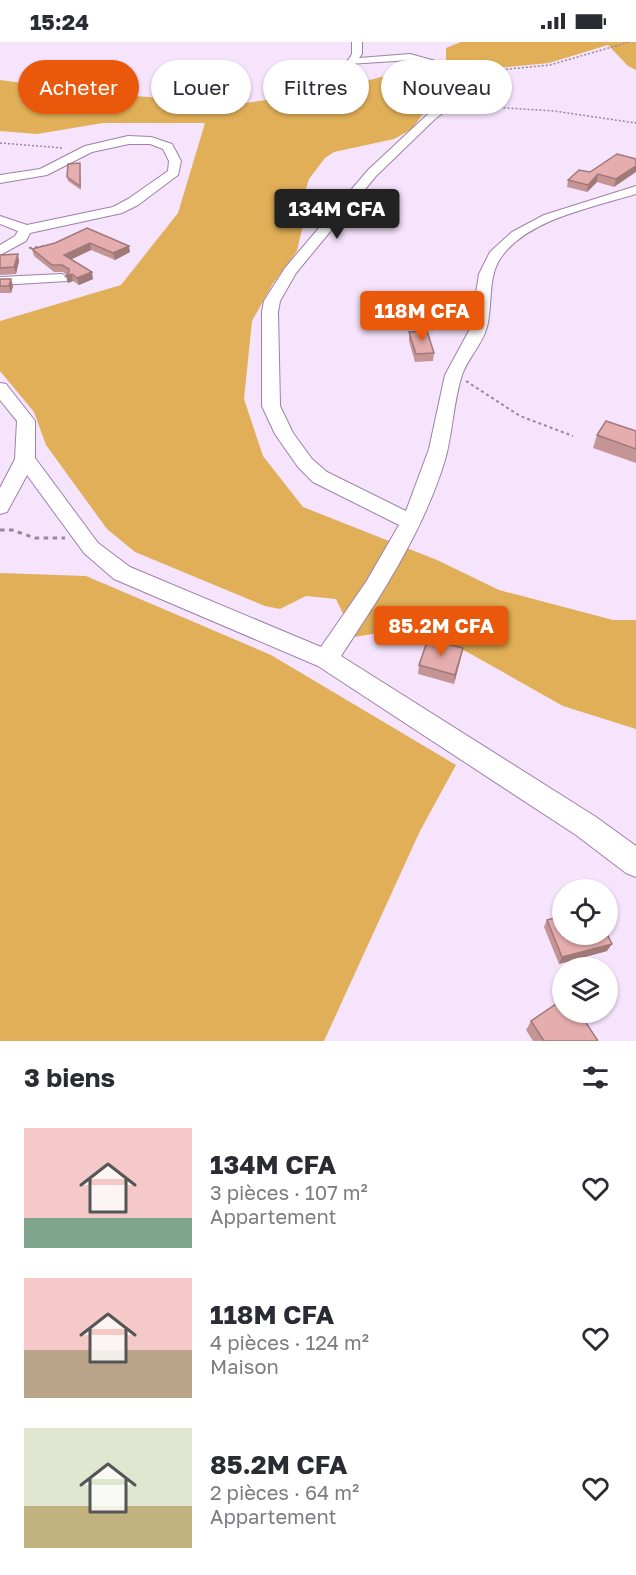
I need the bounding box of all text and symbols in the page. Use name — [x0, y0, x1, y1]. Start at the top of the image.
text: 15:24 — [30, 8, 89, 35]
chip: Acheter — [18, 60, 139, 114]
chip: Louer — [151, 60, 251, 114]
chip: Filtres — [263, 60, 369, 114]
chip: Nouveau — [381, 60, 512, 114]
pin: 134M CFA — [275, 189, 399, 240]
text: 134M CFA — [288, 196, 386, 220]
pin: 118M CFA — [360, 291, 484, 342]
text: 118M CFA — [374, 298, 470, 322]
pin: 85.2M CFA — [372, 606, 510, 657]
text: 85.2M CFA — [388, 613, 494, 637]
map controls — [552, 879, 618, 1023]
button: locate — [552, 879, 618, 945]
button: layers — [552, 957, 618, 1023]
icon: filters — [579, 1061, 612, 1094]
text: 3 biens — [24, 1062, 115, 1093]
text: 134M CFA — [210, 1149, 336, 1180]
icon: home — [72, 1152, 144, 1224]
icon: heart — [579, 1172, 612, 1205]
text: 3 pièces · 107 m² — [210, 1180, 368, 1204]
text: Appartement — [210, 1204, 337, 1228]
text: 118M CFA — [210, 1299, 334, 1330]
icon: home — [72, 1302, 144, 1374]
icon: heart — [579, 1322, 612, 1355]
text: 4 pièces · 124 m² — [210, 1330, 369, 1354]
text: Maison — [210, 1354, 279, 1378]
text: 85.2M CFA — [210, 1449, 347, 1480]
icon: home — [72, 1452, 144, 1524]
icon: heart — [579, 1472, 612, 1505]
text: 2 pièces · 64 m² — [210, 1480, 359, 1504]
text: Appartement — [210, 1504, 337, 1528]

